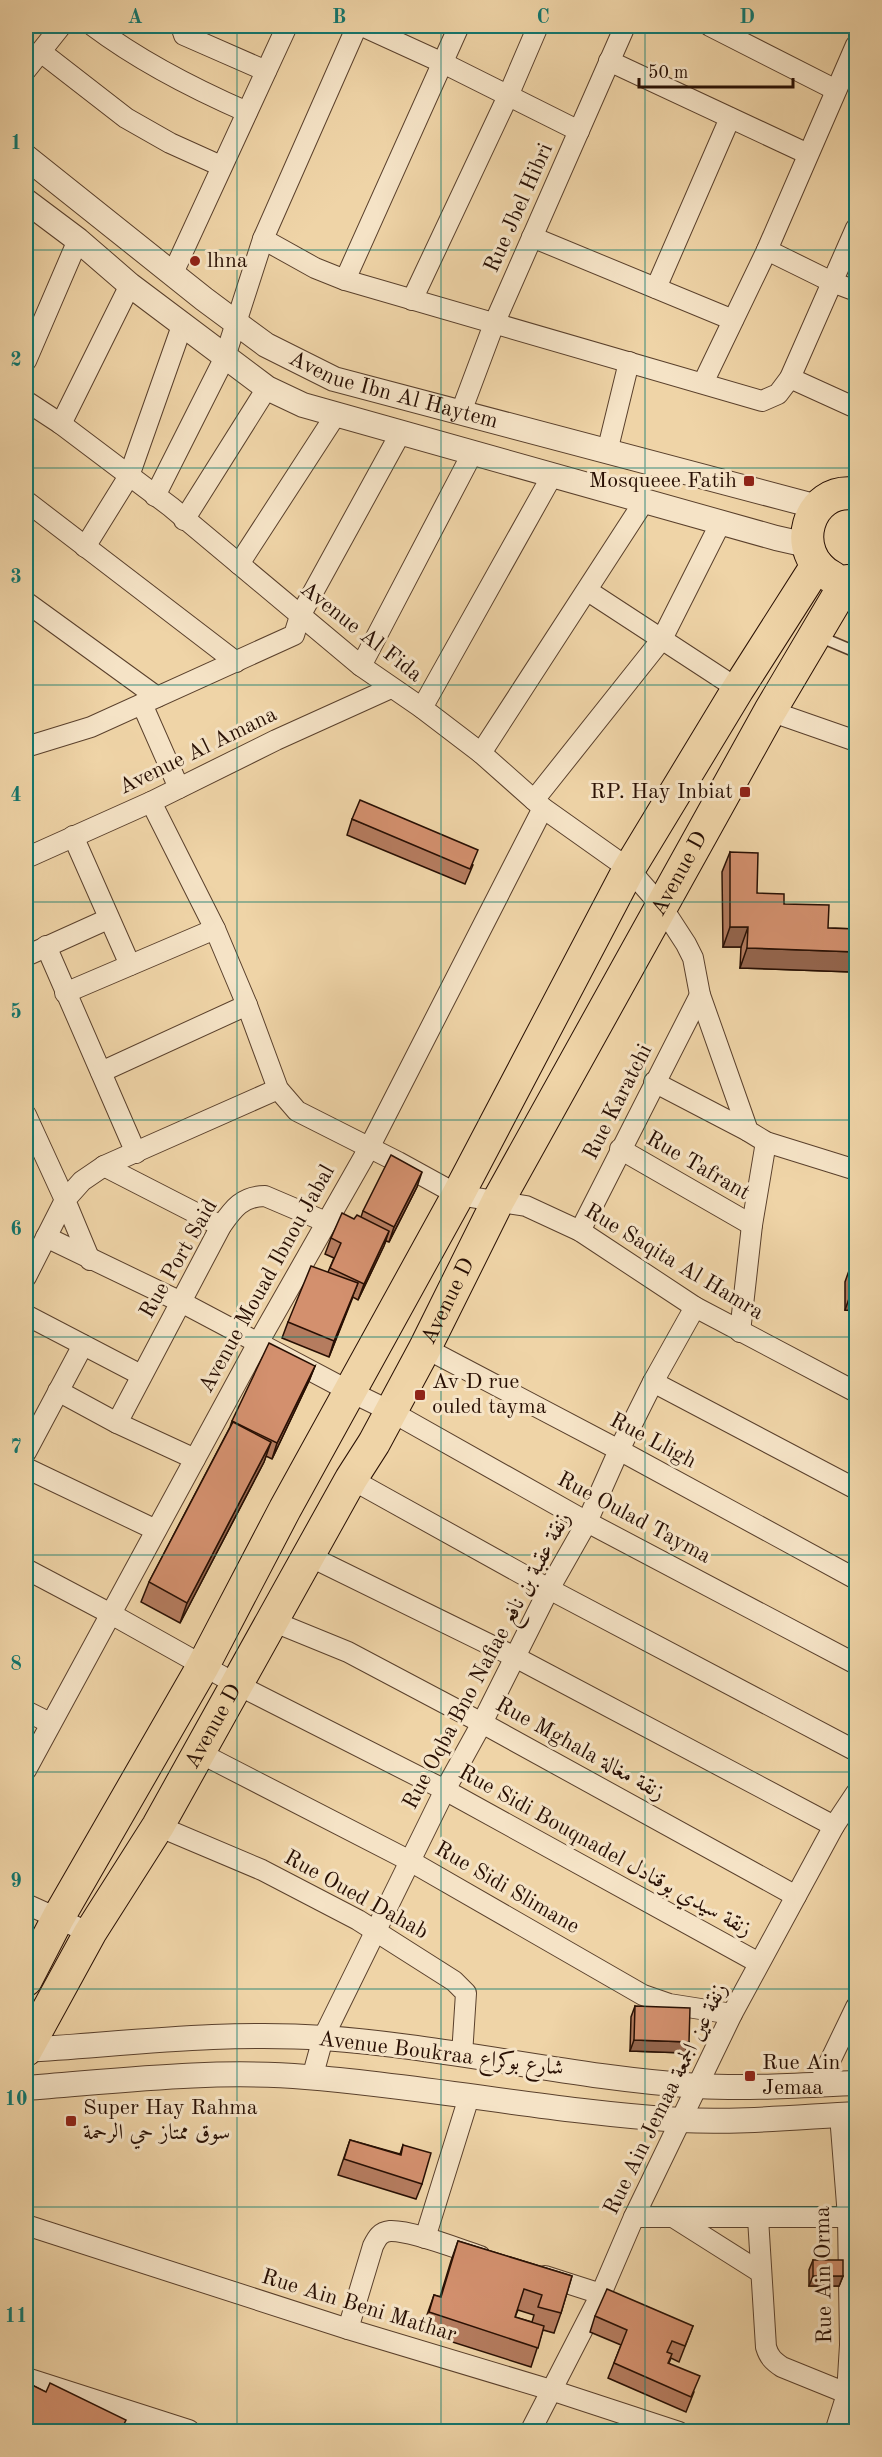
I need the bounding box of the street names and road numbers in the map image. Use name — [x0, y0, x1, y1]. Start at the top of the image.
street label: Rue Jbel Hibri — [481, 140, 557, 276]
street label: Avenue Ibn Al Haytem — [285, 347, 500, 433]
street label: Avenue Al Fida — [296, 578, 426, 686]
street label: Avenue Al Amana — [116, 703, 281, 799]
street label: Avenue D — [647, 828, 712, 920]
street label: Rue Karatchi — [580, 1041, 657, 1163]
street label: Rue Tafrant — [642, 1127, 754, 1205]
street label: Avenue Mouad Ibnou Jabal — [195, 1161, 339, 1397]
street label: Rue Port Said — [136, 1196, 222, 1322]
street label: Rue Saqita Al Hamra — [581, 1200, 767, 1324]
street label: Avenue D — [418, 1255, 479, 1348]
street label: Rue Lligh — [606, 1409, 700, 1473]
street label: Rue Oulad Tayma — [554, 1468, 715, 1568]
street label: Rue Oqba Bno Nafiae زنقة عقبة بن نافع — [399, 1509, 581, 1816]
street label: Avenue D — [181, 1680, 246, 1773]
street label: Rue Mghala زنقة مغالة — [491, 1693, 668, 1805]
street label: Rue Sidi Bouqnadel زنقة سيدي بوقنادل — [452, 1761, 755, 1945]
street label: Rue Sidi Slimane — [431, 1838, 583, 1938]
street label: Rue Oued Dahab — [280, 1846, 432, 1944]
street label: Rue Ain Jemaa زنقة عين الجمعة — [600, 1980, 733, 2219]
street label: Avenue Boukraa شارع بوكراع — [316, 2026, 565, 2086]
street label: Rue Ain Orma — [812, 2206, 836, 2344]
street label: Rue Ain Beni Mathar — [259, 2266, 459, 2346]

